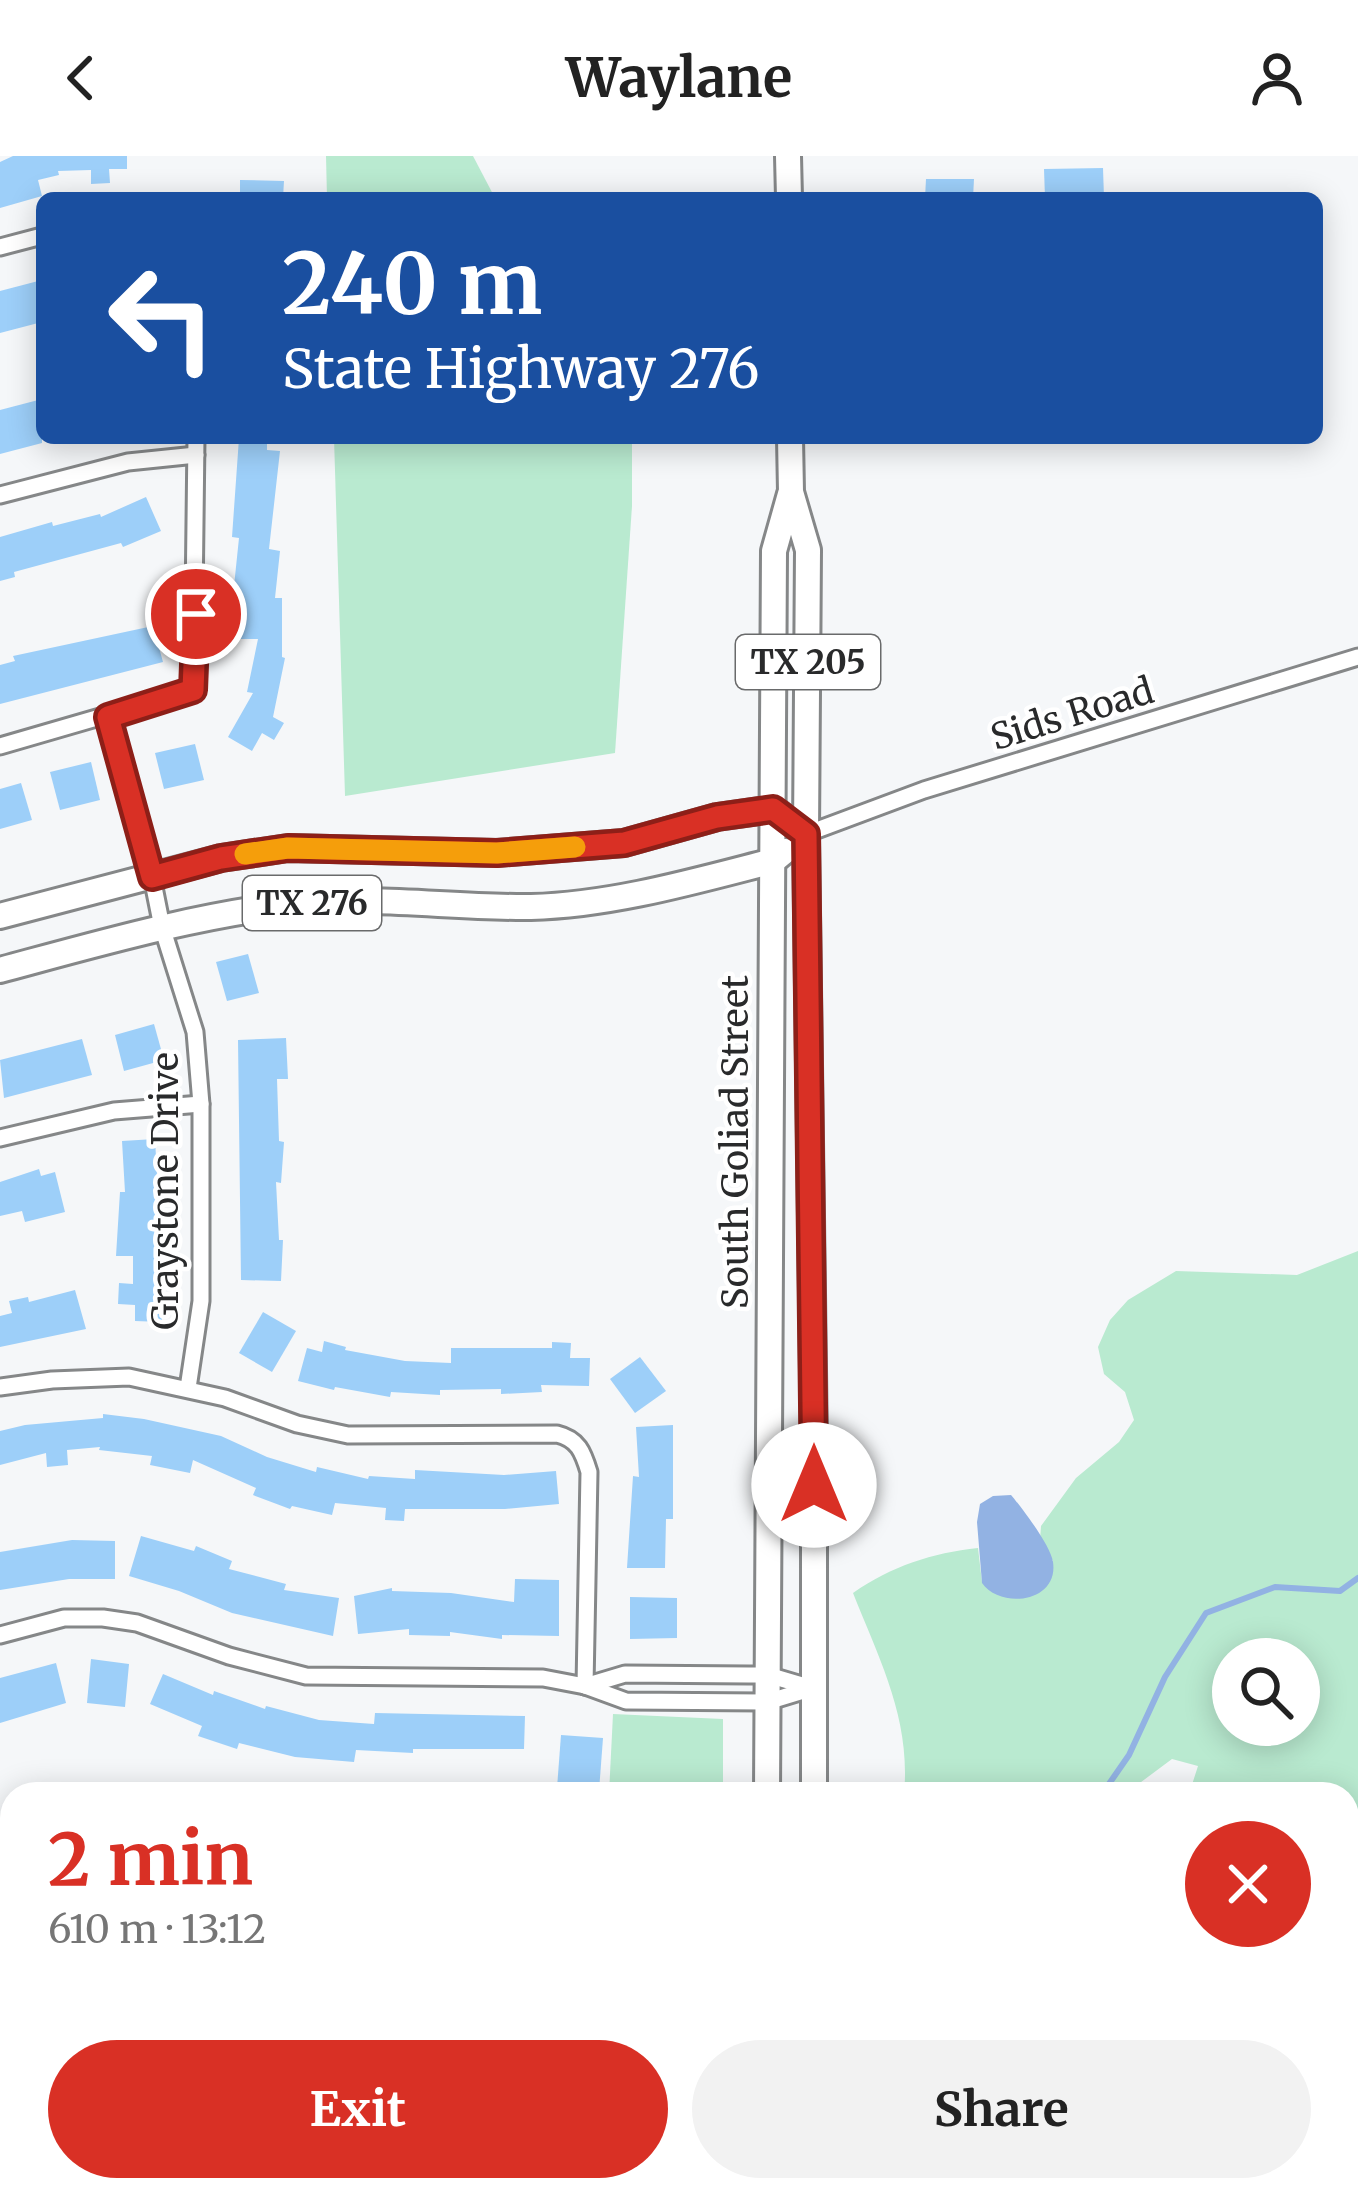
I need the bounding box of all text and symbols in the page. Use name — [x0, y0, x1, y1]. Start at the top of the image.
text: Waylane — [566, 44, 792, 112]
icon: back — [48, 45, 114, 111]
icon: person — [1244, 45, 1310, 111]
text: 240 m — [282, 231, 542, 337]
icon: left — [84, 240, 240, 396]
text: State Highway 276 — [282, 335, 760, 403]
pin — [145, 563, 247, 665]
icon: arrive — [163, 581, 229, 647]
road number: TX 205 — [736, 635, 880, 689]
street label: Sids Road — [985, 668, 1159, 760]
road number: TX 276 — [243, 876, 381, 930]
street label: South Goliad Street — [713, 975, 758, 1309]
street label: Graystone Drive — [143, 1052, 188, 1330]
position arrow — [751, 1422, 877, 1548]
map controls — [1212, 1638, 1320, 1746]
button: search — [1212, 1638, 1320, 1746]
text: 2 min — [48, 1814, 253, 1905]
button: close — [1185, 1821, 1311, 1947]
text: 610 m · 13:12 — [48, 1905, 266, 1954]
button: Exit — [48, 2040, 668, 2178]
button: Share — [692, 2040, 1311, 2178]

